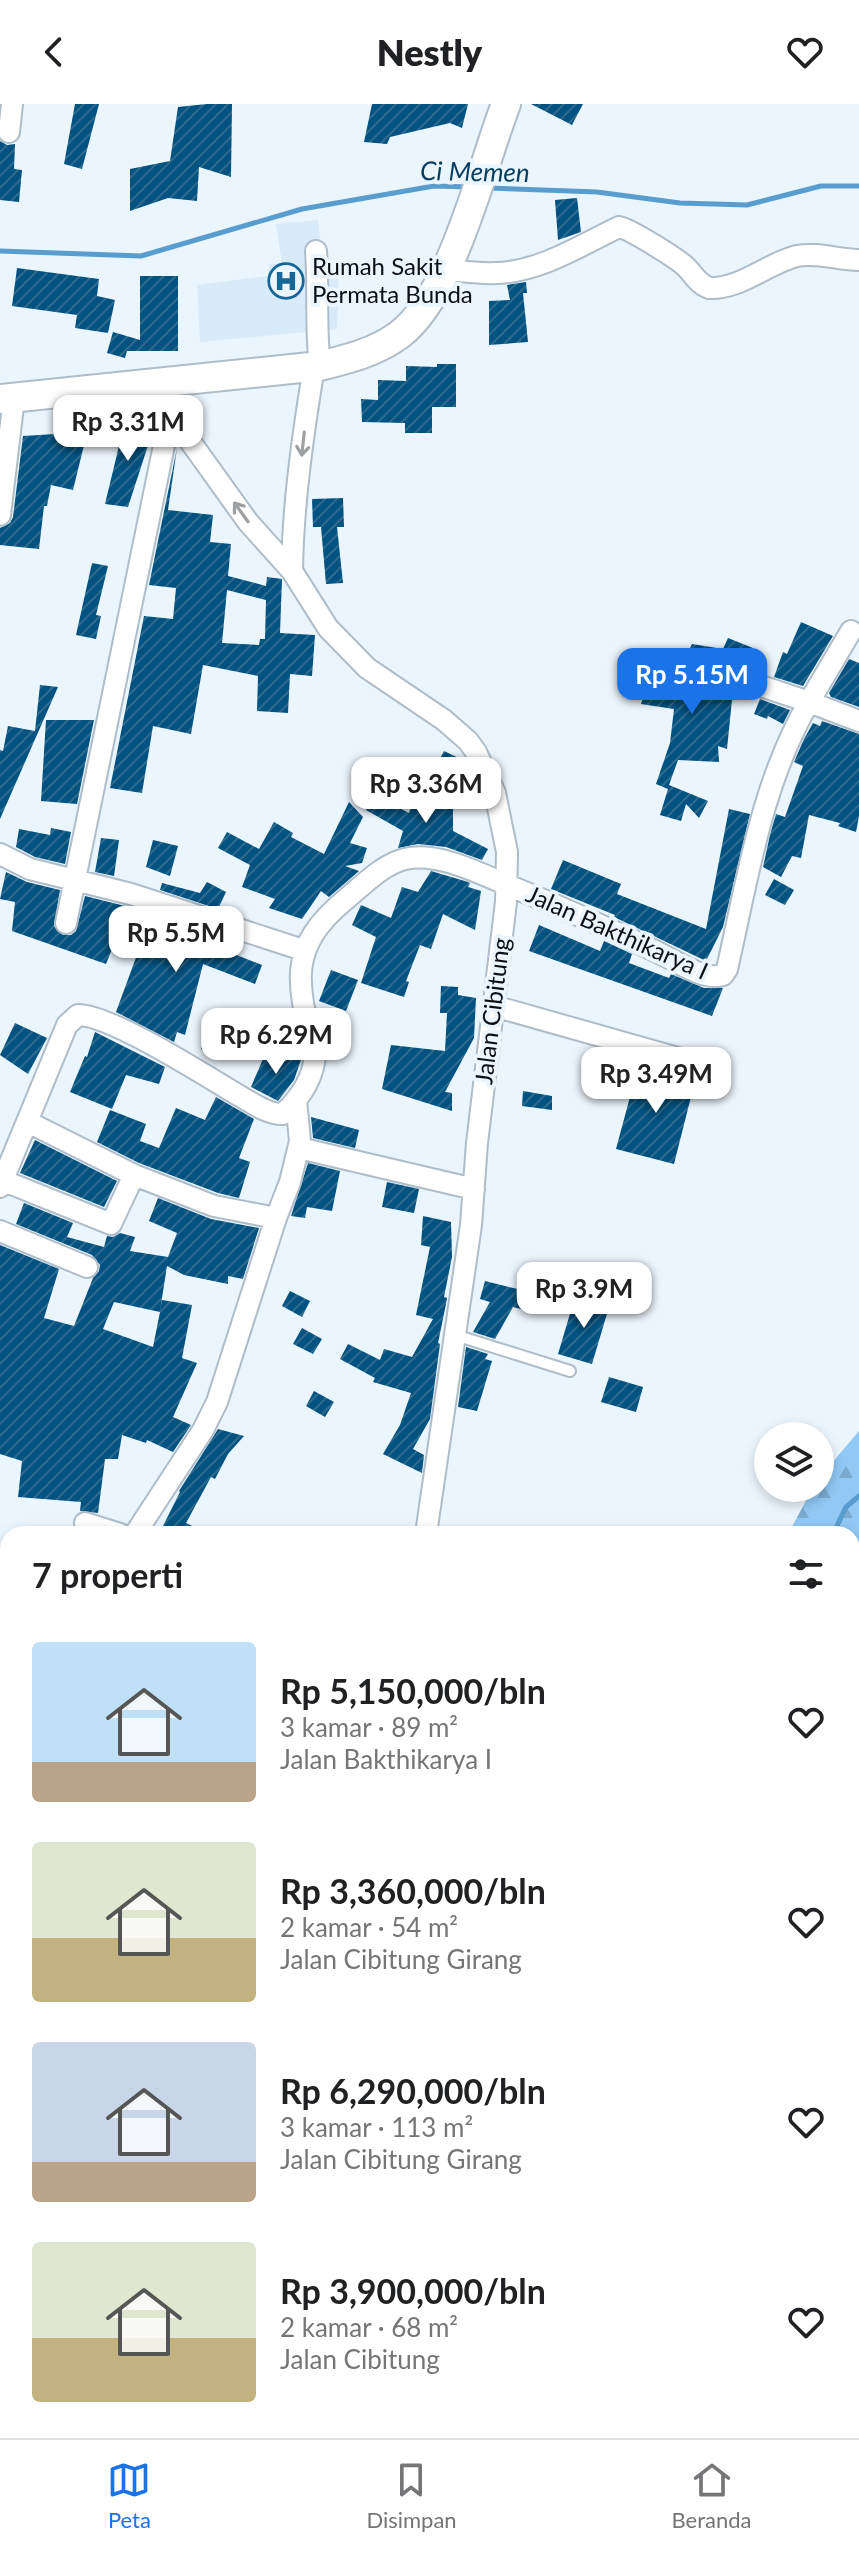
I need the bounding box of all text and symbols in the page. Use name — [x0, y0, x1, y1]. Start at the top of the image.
icon: back — [32, 30, 76, 74]
text: Nestly — [377, 30, 482, 74]
icon: heart — [783, 30, 827, 74]
water label: Ci Memen — [420, 154, 530, 188]
place label: Rumah Sakit Permata Bunda — [312, 251, 473, 308]
hospital icon: Rumah Sakit Permata Bunda — [267, 262, 305, 300]
pin: Rp 3.31M — [45, 395, 211, 463]
text: Rp 3.31M — [71, 405, 185, 437]
one-way arrow — [295, 430, 310, 457]
one-way arrow — [233, 502, 250, 523]
pin: Rp 5.15M — [609, 648, 775, 716]
text: Rp 5.15M — [635, 658, 749, 690]
pin: Rp 3.36M — [343, 757, 509, 825]
text: Rp 3.36M — [369, 767, 483, 799]
street label: Jalan Bakthikarya I — [522, 879, 713, 985]
pin: Rp 5.5M — [102, 906, 250, 974]
text: Rp 5.5M — [127, 916, 225, 948]
street label: Jalan Cibitung — [468, 936, 515, 1086]
pin: Rp 6.29M — [193, 1008, 359, 1076]
text: Rp 6.29M — [219, 1018, 333, 1050]
pin: Rp 3.49M — [573, 1047, 739, 1115]
text: Rp 3.49M — [599, 1057, 713, 1089]
pin: Rp 3.9M — [510, 1262, 658, 1330]
text: Rp 3.9M — [535, 1272, 633, 1304]
map controls — [754, 1422, 834, 1502]
button: layers — [754, 1422, 834, 1502]
icon: filters — [784, 1552, 828, 1596]
text: 7 properti — [32, 1554, 183, 1595]
text: Rp 5,150,000/bln — [280, 1670, 546, 1711]
icon: home — [96, 1674, 192, 1770]
icon: heart — [784, 1700, 828, 1744]
text: 3 kamar · 89 m² — [280, 1711, 458, 1743]
text: Jalan Bakthikarya I — [280, 1743, 492, 1775]
text: Rp 3,360,000/bln — [280, 1870, 546, 1911]
icon: home — [96, 1874, 192, 1970]
icon: heart — [784, 1900, 828, 1944]
text: 2 kamar · 54 m² — [280, 1911, 458, 1943]
text: Jalan Cibitung Girang — [280, 1943, 522, 1975]
text: Rp 6,290,000/bln — [280, 2070, 546, 2111]
icon: home — [96, 2074, 192, 2170]
icon: heart — [784, 2100, 828, 2144]
text: 3 kamar · 113 m² — [280, 2111, 473, 2143]
text: Jalan Cibitung Girang — [280, 2143, 522, 2175]
text: Rp 3,900,000/bln — [280, 2270, 546, 2311]
icon: home — [96, 2274, 192, 2370]
icon: heart — [784, 2300, 828, 2344]
text: 2 kamar · 68 m² — [280, 2311, 458, 2343]
text: Jalan Cibitung — [280, 2343, 440, 2375]
tab: Peta — [107, 2458, 151, 2533]
tab: Disimpan — [366, 2458, 457, 2533]
tab: Beranda — [672, 2458, 752, 2533]

